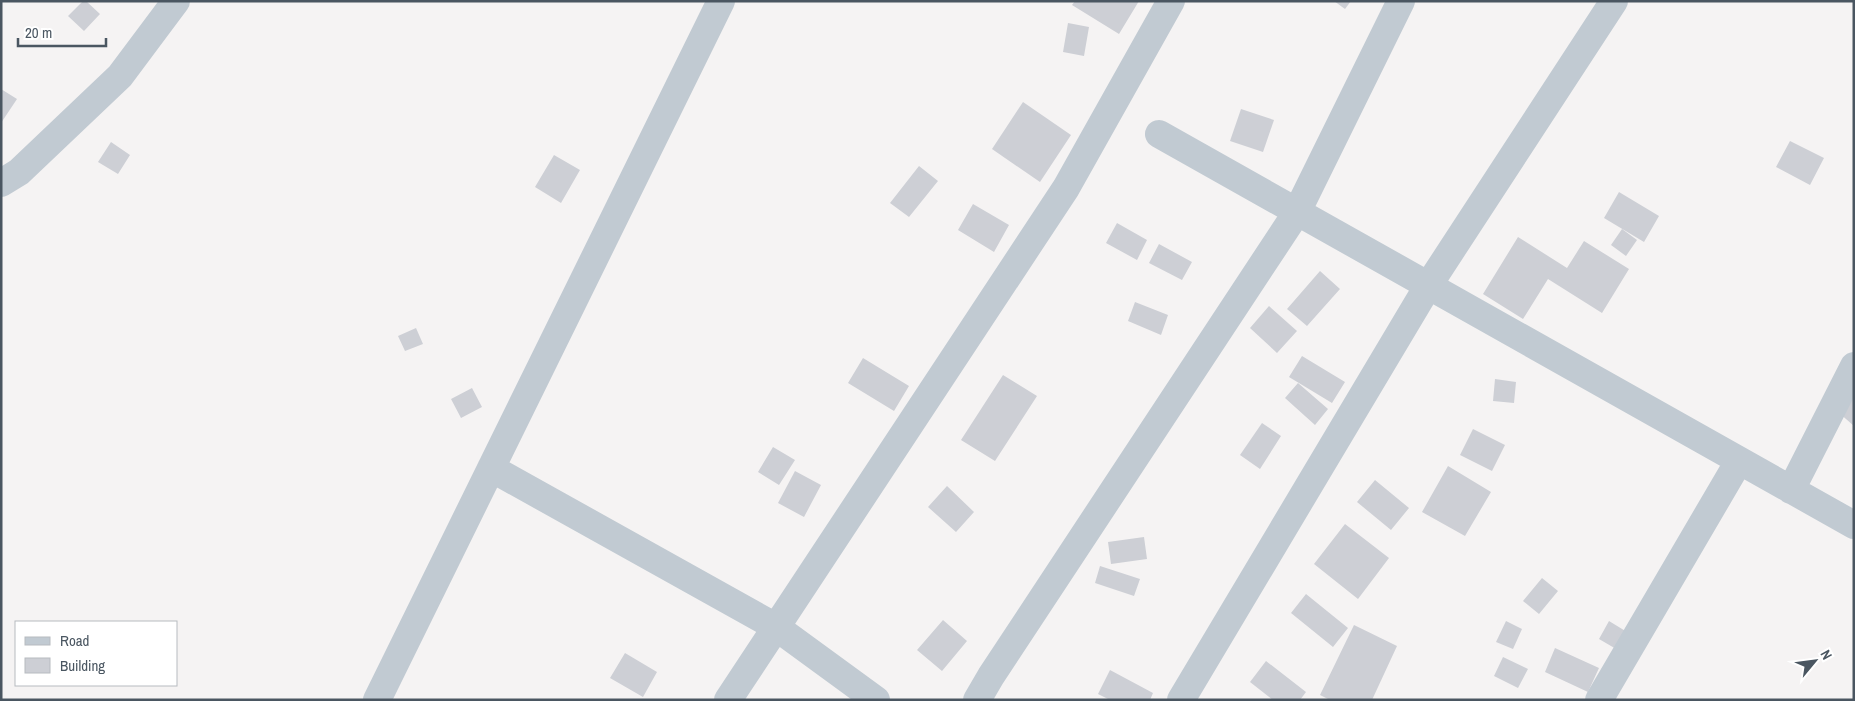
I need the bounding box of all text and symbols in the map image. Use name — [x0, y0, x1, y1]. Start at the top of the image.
scale bar — [18, 15, 105, 47]
text: 20 m — [25, 22, 52, 43]
legend — [15, 621, 178, 686]
text: Road — [60, 630, 89, 651]
north arrow — [1790, 636, 1840, 686]
text: N — [1816, 647, 1836, 663]
text: Building — [60, 655, 105, 676]

